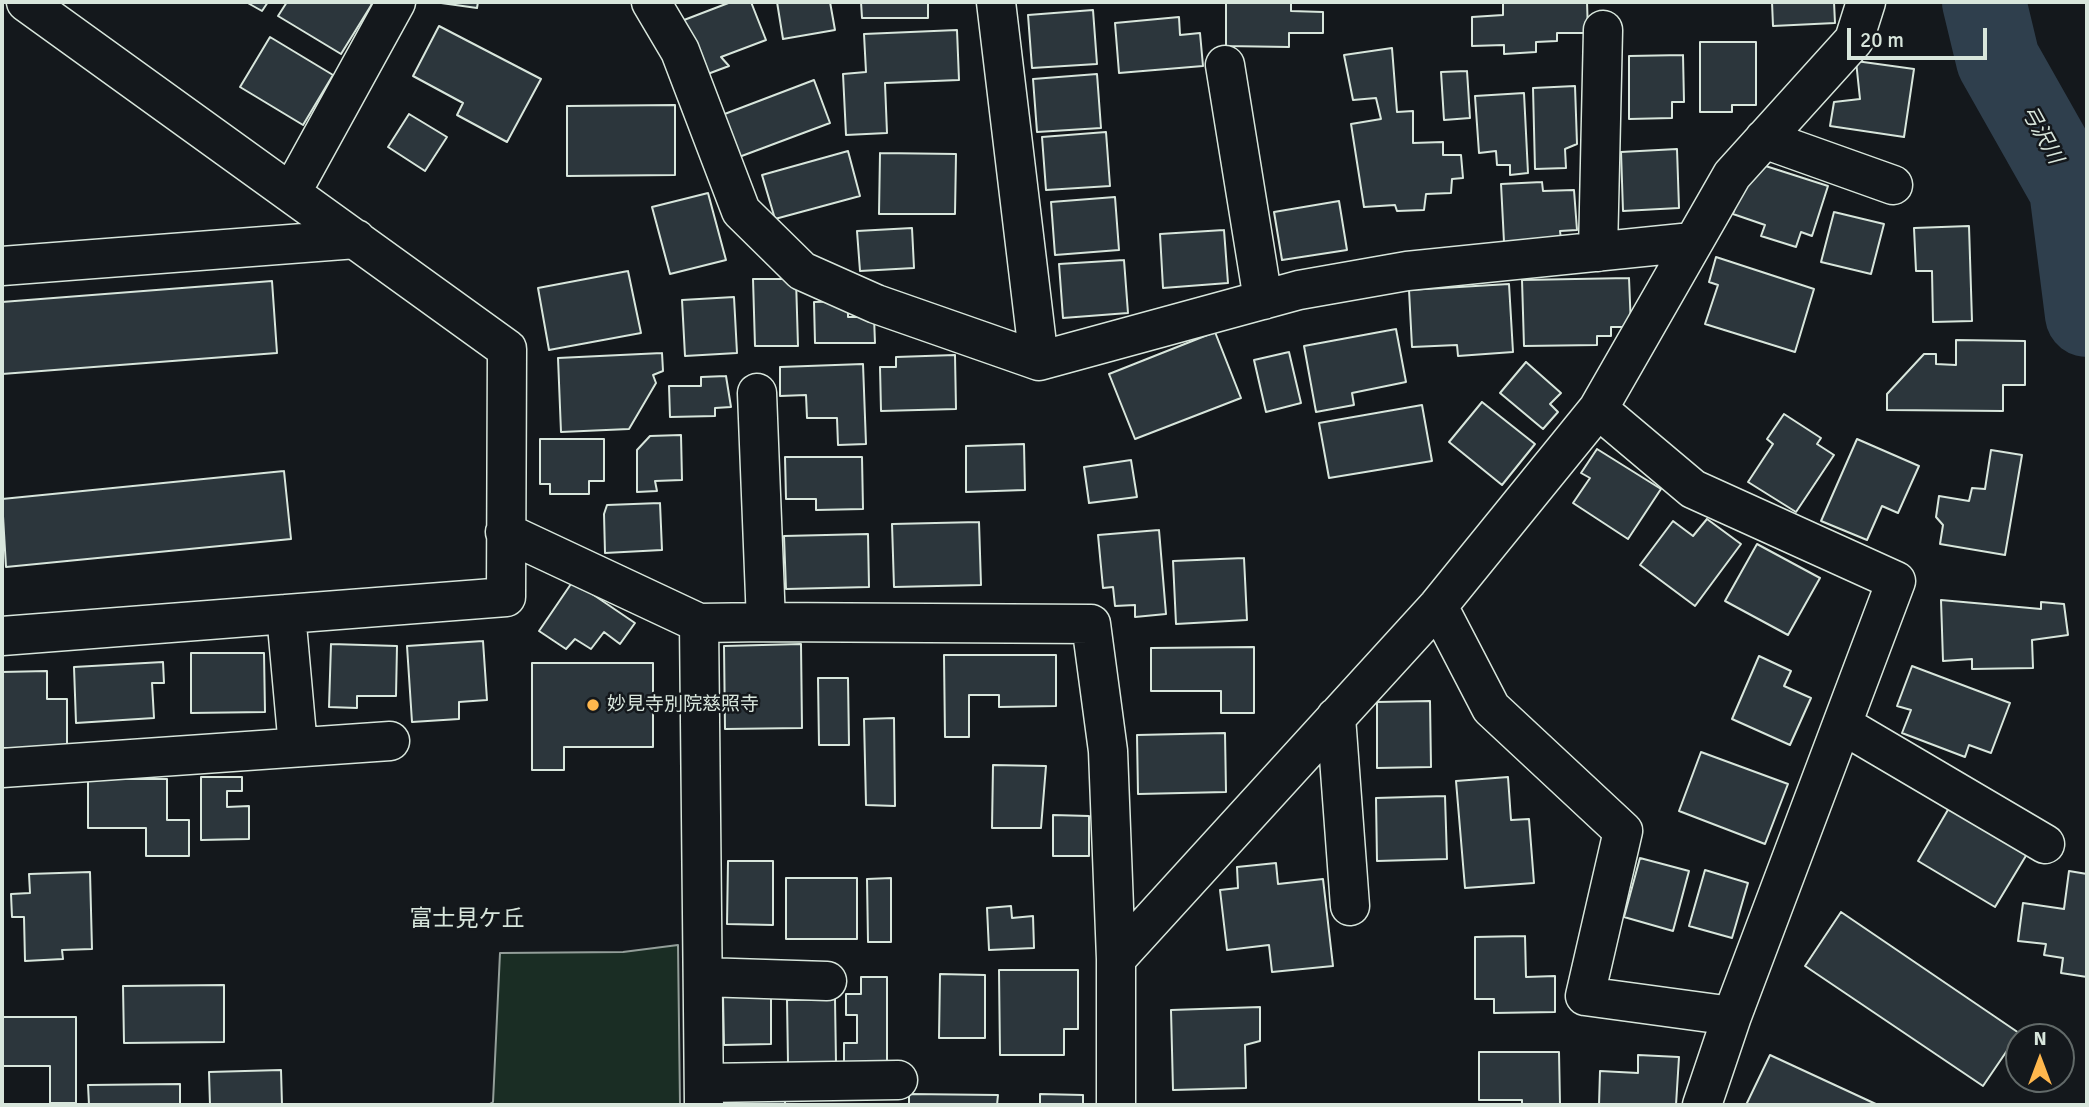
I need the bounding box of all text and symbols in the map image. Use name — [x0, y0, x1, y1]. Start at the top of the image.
scale bar — [1851, 14, 1991, 58]
text: 20 m — [1860, 27, 1904, 53]
water label: 弓沢川 — [2015, 101, 2067, 169]
place label: 妙見寺別院慈照寺 — [607, 694, 759, 716]
marker: 妙見寺別院慈照寺 — [585, 697, 601, 713]
district label: 富士見ケ丘 — [410, 906, 524, 934]
north arrow — [2005, 1023, 2075, 1093]
text: N — [2033, 1027, 2047, 1051]

